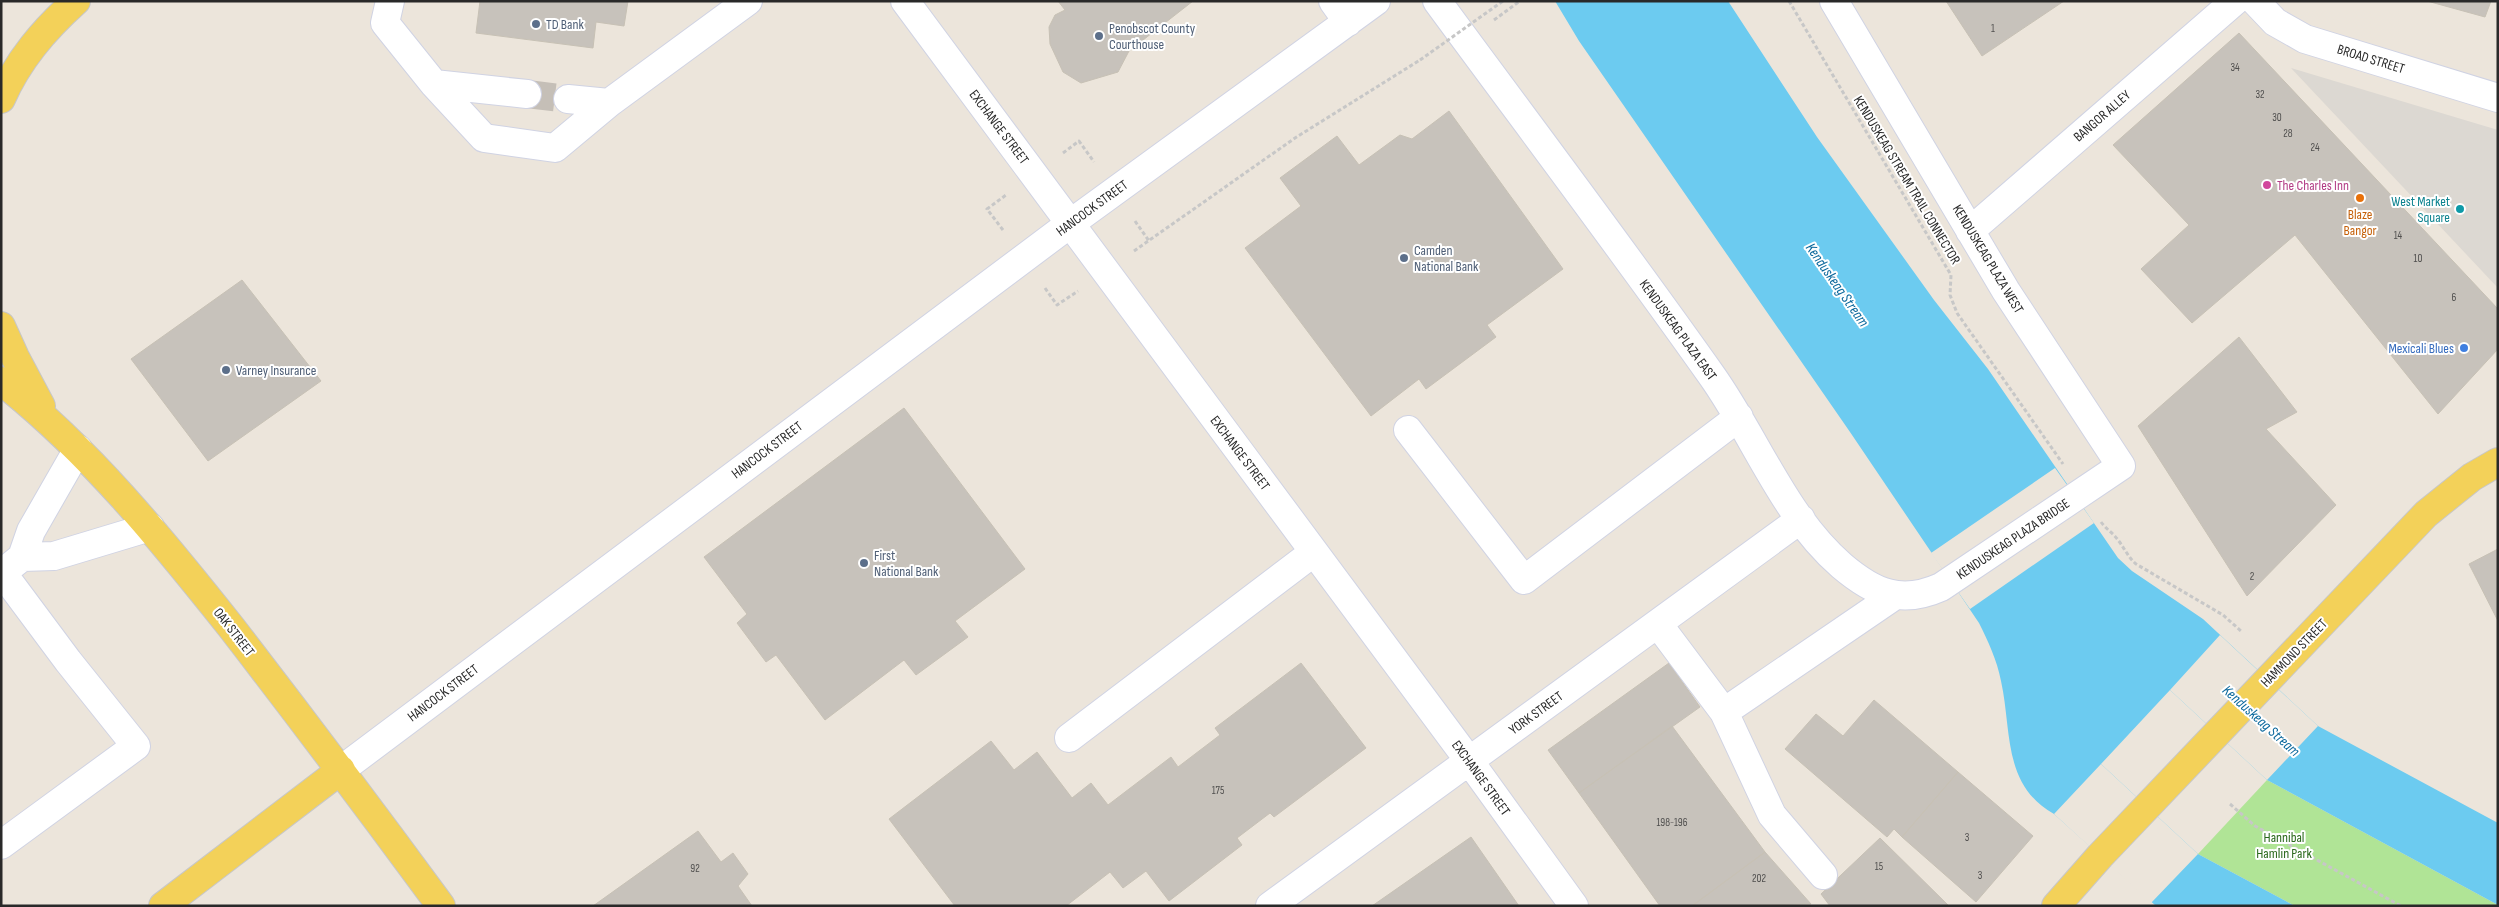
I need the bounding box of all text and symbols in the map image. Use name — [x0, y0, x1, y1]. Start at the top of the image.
place label: TD Bank — [546, 16, 584, 33]
marker: TD Bank — [530, 18, 542, 30]
place label: Penobscot County Courthouse — [1109, 20, 1196, 53]
house number: 1 — [1991, 22, 1995, 35]
marker: Penobscot County Courthouse — [1093, 30, 1105, 42]
street label: BROAD STREET — [2335, 41, 2407, 77]
house number: 34 — [2230, 61, 2240, 74]
street label: EXCHANGE STREET — [965, 86, 1033, 168]
street label: BANGOR ALLEY — [2070, 87, 2134, 145]
house number: 32 — [2255, 88, 2265, 101]
street label: KENDUSKEAG STREAM TRAIL CONNECTOR — [1850, 93, 1964, 268]
house number: 30 — [2272, 111, 2282, 124]
house number: 28 — [2283, 127, 2293, 140]
house number: 24 — [2310, 141, 2320, 154]
street label: HANCOCK STREET — [1053, 176, 1131, 240]
place label: The Charles Inn — [2277, 177, 2349, 194]
marker: The Charles Inn — [2261, 179, 2273, 191]
marker: Blaze Bangor — [2354, 192, 2366, 204]
place label: West Market Square — [2391, 193, 2450, 226]
street label: KENDUSKEAG PLAZA WEST — [1949, 201, 2027, 317]
marker: West Market Square — [2454, 203, 2466, 215]
place label: Blaze Bangor — [2343, 206, 2377, 239]
house number: 14 — [2394, 229, 2403, 242]
water label: Kenduskeag Stream — [1801, 239, 1873, 331]
place label: Camden National Bank — [1414, 242, 1479, 275]
marker: Camden National Bank — [1398, 252, 1410, 264]
house number: 10 — [2414, 252, 2422, 265]
street label: KENDUSKEAG PLAZA EAST — [1636, 276, 1721, 384]
house number: 6 — [2452, 291, 2457, 304]
place label: Mexicali Blues — [2388, 340, 2454, 357]
marker: Mexicali Blues — [2458, 342, 2470, 354]
place label: Varney Insurance — [236, 362, 316, 379]
marker: Varney Insurance — [220, 364, 232, 376]
street label: EXCHANGE STREET — [1206, 412, 1274, 494]
street label: HANCOCK STREET — [728, 418, 806, 482]
street label: KENDUSKEAG PLAZA BRIDGE — [1953, 495, 2073, 583]
place label: First National Bank — [874, 547, 939, 580]
marker: First National Bank — [858, 557, 870, 569]
house number: 2 — [2250, 570, 2255, 583]
street label: OAK STREET — [210, 604, 258, 660]
street label: HAMMOND STREET — [2257, 615, 2331, 691]
street label: HANCOCK STREET — [404, 661, 482, 725]
water label: Kenduskeag Stream — [2218, 681, 2304, 761]
street label: YORK STREET — [1506, 687, 1567, 738]
street label: EXCHANGE STREET — [1448, 737, 1514, 819]
house number: 175 — [1212, 784, 1224, 797]
house number: 198-196 — [1656, 816, 1688, 829]
park label: Hannibal Hamlin Park — [2256, 829, 2312, 862]
house number: 3 — [1965, 831, 1970, 844]
house number: 15 — [1875, 860, 1883, 873]
house number: 92 — [690, 862, 700, 875]
house number: 3 — [1978, 869, 1983, 882]
house number: 202 — [1752, 872, 1766, 885]

